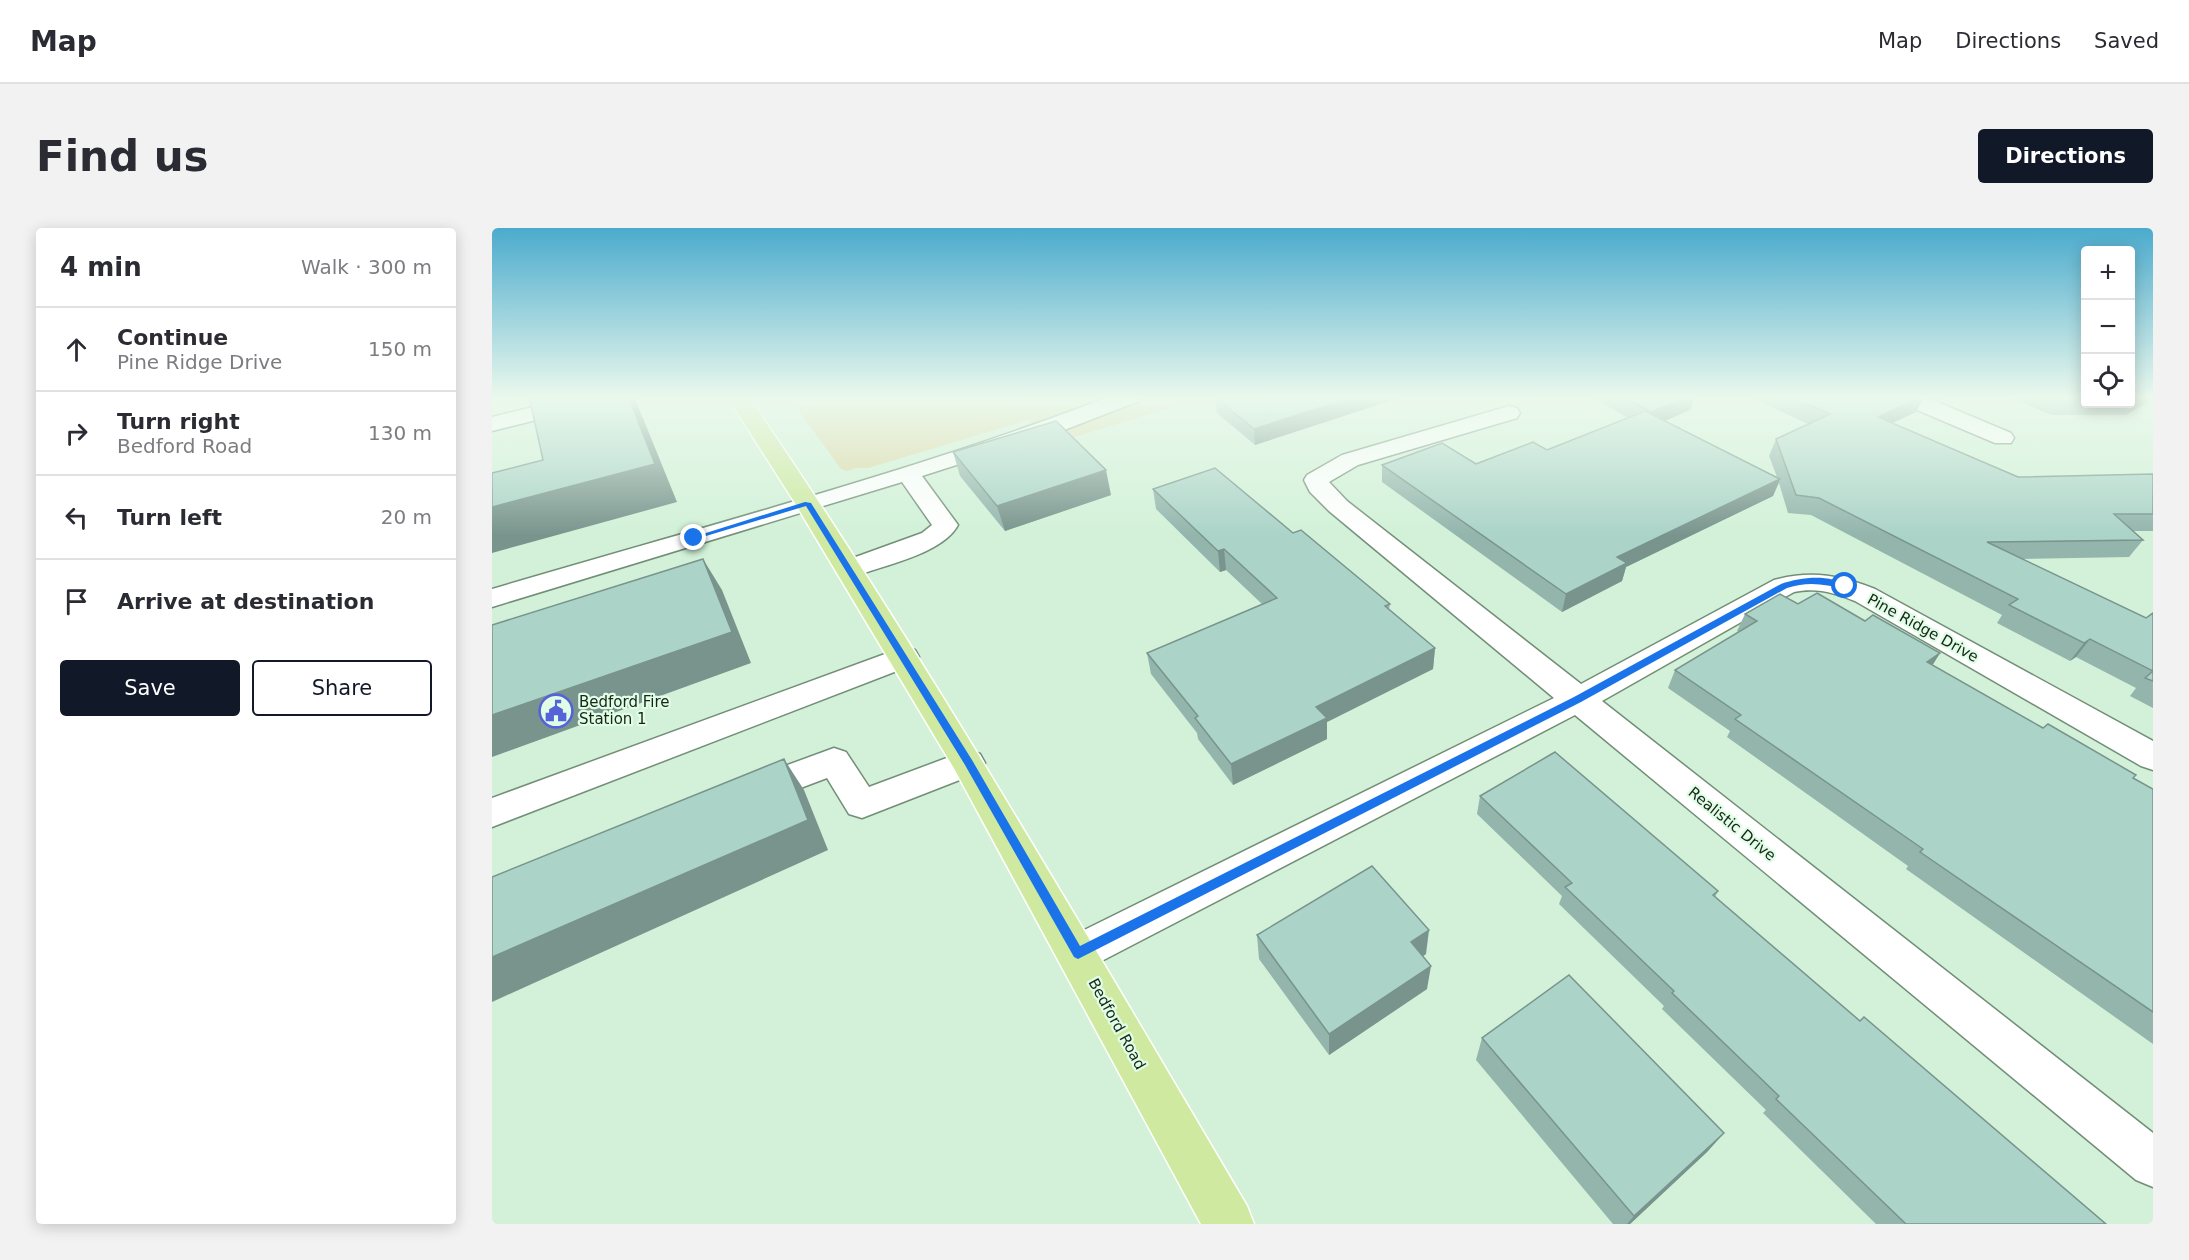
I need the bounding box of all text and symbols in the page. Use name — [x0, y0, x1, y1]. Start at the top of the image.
text: Map — [30, 25, 97, 58]
text: Map — [1878, 29, 1922, 53]
text: Directions — [1955, 29, 2061, 53]
text: Saved — [2094, 29, 2159, 53]
button: Directions — [1978, 129, 2153, 183]
text: Find us — [36, 132, 209, 181]
map controls — [2081, 246, 2135, 408]
button: + — [2081, 246, 2135, 300]
text: 4 min — [60, 252, 142, 282]
text: Walk · 300 m — [301, 255, 432, 279]
button: − — [2081, 300, 2135, 354]
text: Continue — [117, 325, 228, 350]
icon: ahead — [60, 333, 93, 366]
text: 150 m — [368, 337, 432, 361]
text: Pine Ridge Drive — [117, 350, 282, 374]
button: locate — [2081, 354, 2135, 408]
text: Turn right — [117, 409, 240, 434]
icon: right — [60, 417, 93, 450]
text: 130 m — [368, 421, 432, 445]
text: Bedford Road — [117, 434, 252, 458]
icon: left — [60, 501, 93, 534]
text: Turn left — [117, 505, 222, 530]
text: 20 m — [381, 505, 432, 529]
route end — [680, 524, 706, 550]
route start — [1831, 572, 1857, 598]
icon: arrive — [60, 585, 93, 618]
text: Arrive at destination — [117, 589, 374, 614]
street label: Pine Ridge Drive — [1864, 590, 1982, 666]
button: Save — [60, 660, 240, 716]
button: Share — [252, 660, 432, 716]
public building icon: Bedford Fire Station 1 — [538, 693, 574, 729]
place label: Bedford Fire Station 1 — [579, 693, 669, 728]
street label: Realistic Drive — [1685, 783, 1779, 865]
street label: Bedford Road — [1085, 975, 1149, 1073]

